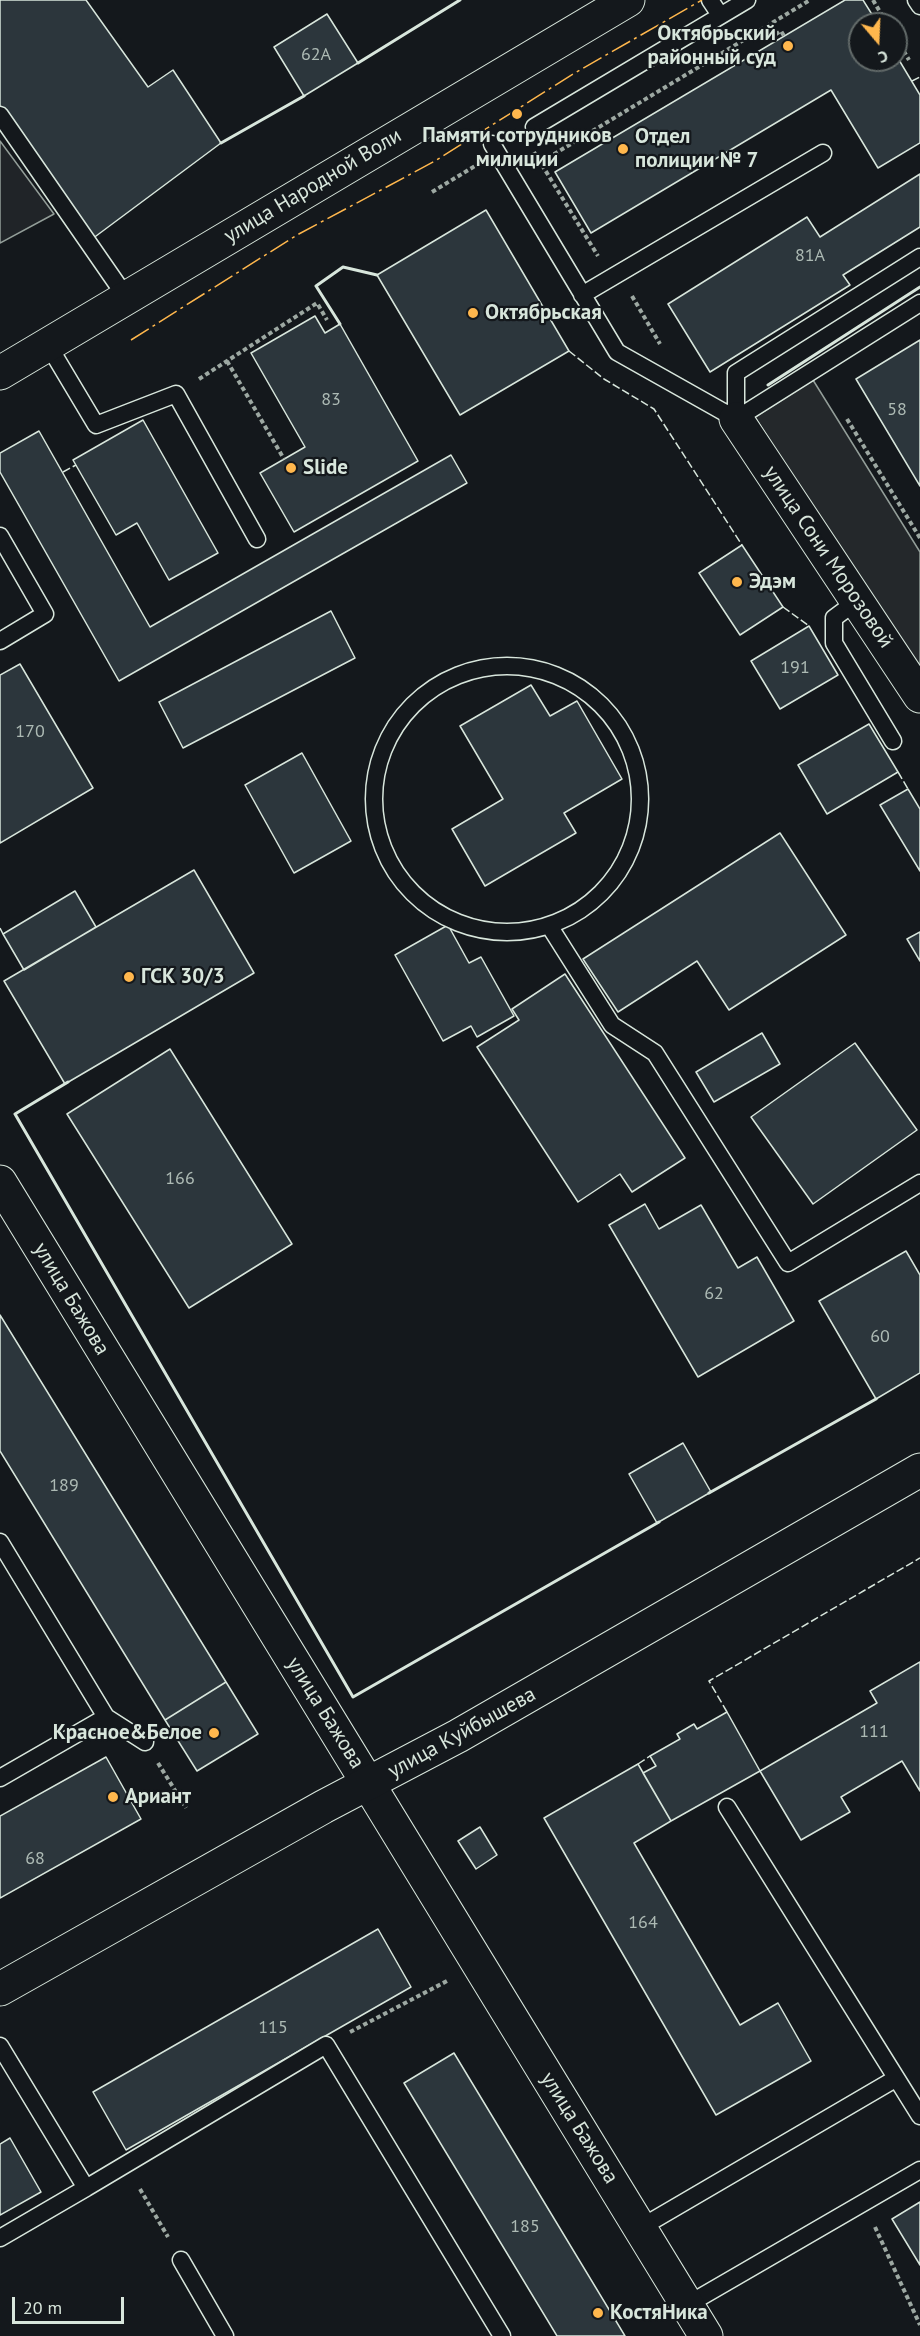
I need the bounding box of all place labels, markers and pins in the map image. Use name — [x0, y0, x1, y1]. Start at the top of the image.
place label: Октябрьский районный суд — [647, 21, 776, 71]
marker: Октябрьский районный суд — [781, 39, 795, 53]
marker: Памяти сотрудников милиции — [510, 107, 524, 121]
place label: Памяти сотрудников милиции — [422, 123, 612, 173]
place label: Отдел полиции № 7 — [635, 124, 758, 174]
marker: Отдел полиции № 7 — [616, 142, 630, 156]
place label: Октябрьская — [485, 300, 602, 326]
marker: Октябрьская — [466, 306, 480, 320]
place label: Slide — [303, 455, 348, 481]
marker: Slide — [284, 461, 298, 475]
place label: Эдэм — [749, 569, 796, 595]
marker: Эдэм — [730, 575, 744, 589]
place label: ГСК 30/3 — [141, 964, 225, 990]
marker: ГСК 30/3 — [122, 970, 136, 984]
place label: Красное&Белое — [53, 1720, 202, 1746]
marker: Красное&Белое — [207, 1726, 221, 1740]
place label: Ариант — [125, 1784, 191, 1810]
marker: Ариант — [106, 1790, 120, 1804]
place label: КостяНика — [610, 2300, 708, 2326]
marker: КостяНика — [591, 2306, 605, 2320]

